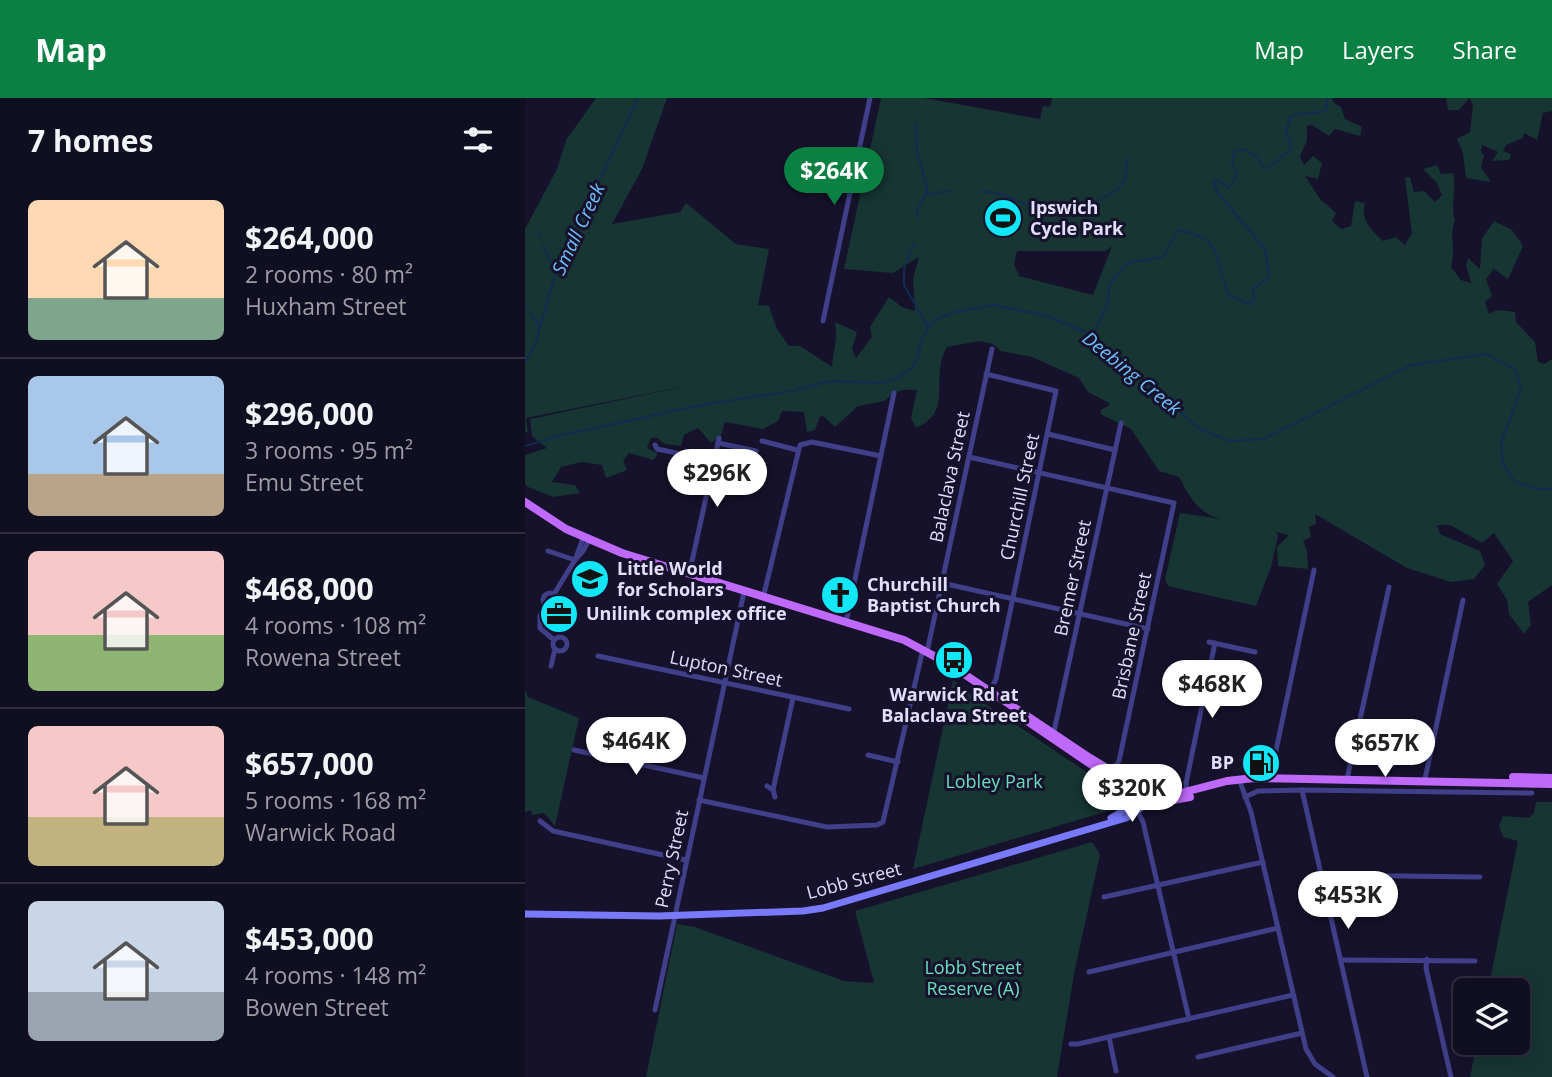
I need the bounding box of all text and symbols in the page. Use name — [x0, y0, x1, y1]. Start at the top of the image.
text: Map — [35, 27, 107, 72]
text: Map — [1254, 33, 1304, 66]
text: Layers — [1342, 33, 1415, 66]
text: Share — [1453, 33, 1517, 66]
text: 7 homes — [28, 120, 153, 161]
icon: filters — [459, 121, 497, 159]
pin: $264K — [785, 148, 883, 207]
text: $264K — [800, 154, 868, 186]
water label: Small Creek — [545, 178, 611, 279]
place label: Ipswich Cycle Park — [1030, 195, 1124, 240]
sports icon: Ipswich Cycle Park — [982, 197, 1024, 239]
text: $264,000 — [245, 217, 374, 258]
icon: home — [84, 228, 168, 312]
text: 2 rooms · 80 m² — [245, 258, 413, 290]
text: Huxham Street — [245, 290, 407, 322]
water label: Deebing Creek — [1077, 325, 1187, 421]
text: $296,000 — [245, 393, 374, 434]
icon: home — [84, 404, 168, 488]
street label: Balaclava Street — [923, 409, 975, 544]
street label: Churchill Street — [994, 431, 1044, 562]
text: 3 rooms · 95 m² — [245, 434, 413, 466]
pin: $296K — [668, 450, 766, 509]
text: $296K — [683, 456, 751, 488]
text: Emu Street — [245, 466, 363, 498]
street label: Bremer Street — [1048, 518, 1096, 638]
place label: Little World for Scholars — [617, 556, 724, 601]
school or university icon: Little World for Scholars — [569, 558, 611, 600]
text: $468,000 — [245, 568, 374, 609]
street label: Brisbane Street — [1106, 570, 1156, 701]
place label: Churchill Baptist Church — [867, 572, 1001, 617]
church icon: Churchill Baptist Church — [819, 574, 861, 616]
icon: home — [84, 579, 168, 663]
office icon: Unilink complex office — [538, 593, 580, 635]
place label: Unilink complex office — [586, 601, 787, 625]
text: 4 rooms · 108 m² — [245, 609, 426, 641]
bus stop icon: Warwick Rd at Balaclava Street — [933, 639, 975, 681]
text: Rowena Street — [245, 641, 401, 673]
street label: Lupton Street — [668, 644, 785, 692]
pin: $468K — [1163, 660, 1261, 720]
text: $468K — [1178, 667, 1246, 699]
place label: Warwick Rd at Balaclava Street — [881, 682, 1027, 727]
pin: $464K — [587, 718, 685, 777]
pin: $657K — [1336, 720, 1434, 779]
text: $464K — [602, 724, 670, 756]
text: $657K — [1351, 726, 1419, 758]
fuel station icon: BP — [1240, 742, 1282, 784]
text: $657,000 — [245, 743, 374, 784]
place label: BP — [1211, 750, 1234, 774]
icon: home — [84, 754, 168, 838]
pin: $320K — [1083, 764, 1181, 824]
park label: Lobley Park — [945, 769, 1043, 793]
text: $320K — [1098, 771, 1166, 803]
text: 5 rooms · 168 m² — [245, 784, 426, 816]
street label: Perry Street — [649, 808, 693, 910]
text: Warwick Road — [245, 816, 396, 848]
street label: Lobb Street — [804, 856, 904, 904]
pin: $453K — [1299, 872, 1397, 931]
text: $453K — [1314, 878, 1382, 910]
text: $453,000 — [245, 918, 374, 959]
icon: home — [84, 929, 168, 1013]
park label: Lobb Street Reserve (A) — [924, 955, 1022, 1000]
text: 4 rooms · 148 m² — [245, 959, 426, 991]
map controls — [1453, 978, 1530, 1055]
button: layers — [1453, 978, 1530, 1055]
text: Bowen Street — [245, 991, 389, 1023]

